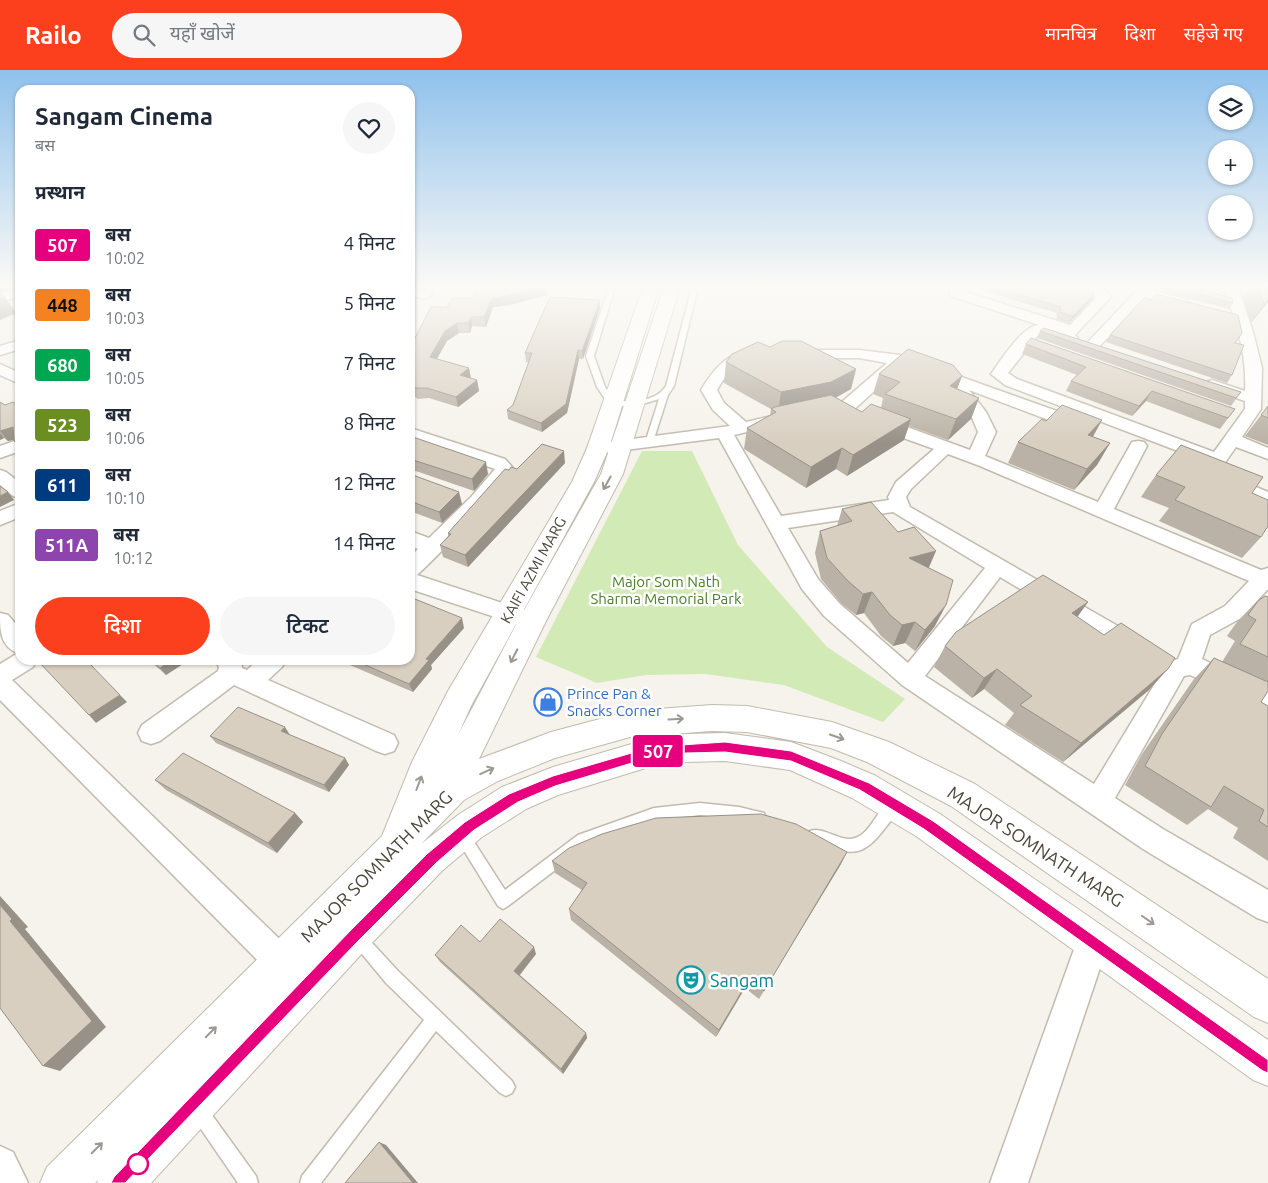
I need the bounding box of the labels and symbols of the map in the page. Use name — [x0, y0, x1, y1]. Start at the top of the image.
one-way arrow — [602, 475, 612, 489]
street label: KAIFI AZMI MARG — [497, 514, 569, 626]
park label: Major Som Nath Sharma Memorial Park — [590, 573, 742, 607]
one-way arrow — [509, 649, 519, 664]
place label: Prince Pan & Snacks Corner — [567, 685, 662, 719]
shop icon: Prince Pan & Snacks Corner — [533, 687, 563, 717]
one-way arrow — [668, 715, 684, 724]
one-way arrow — [829, 733, 844, 742]
line badge: 507 — [629, 735, 687, 767]
one-way arrow — [479, 766, 494, 776]
one-way arrow — [415, 776, 424, 791]
street label: MAJOR SOMNATH MARG — [944, 782, 1128, 910]
street label: MAJOR SOMNATH MARG — [296, 786, 456, 946]
one-way arrow — [1141, 915, 1155, 925]
theatre icon: Sangam — [676, 965, 706, 995]
place label: Sangam — [710, 970, 774, 990]
one-way arrow — [205, 1026, 217, 1039]
one-way arrow — [91, 1142, 103, 1154]
unlabelled marker — [127, 1153, 149, 1175]

